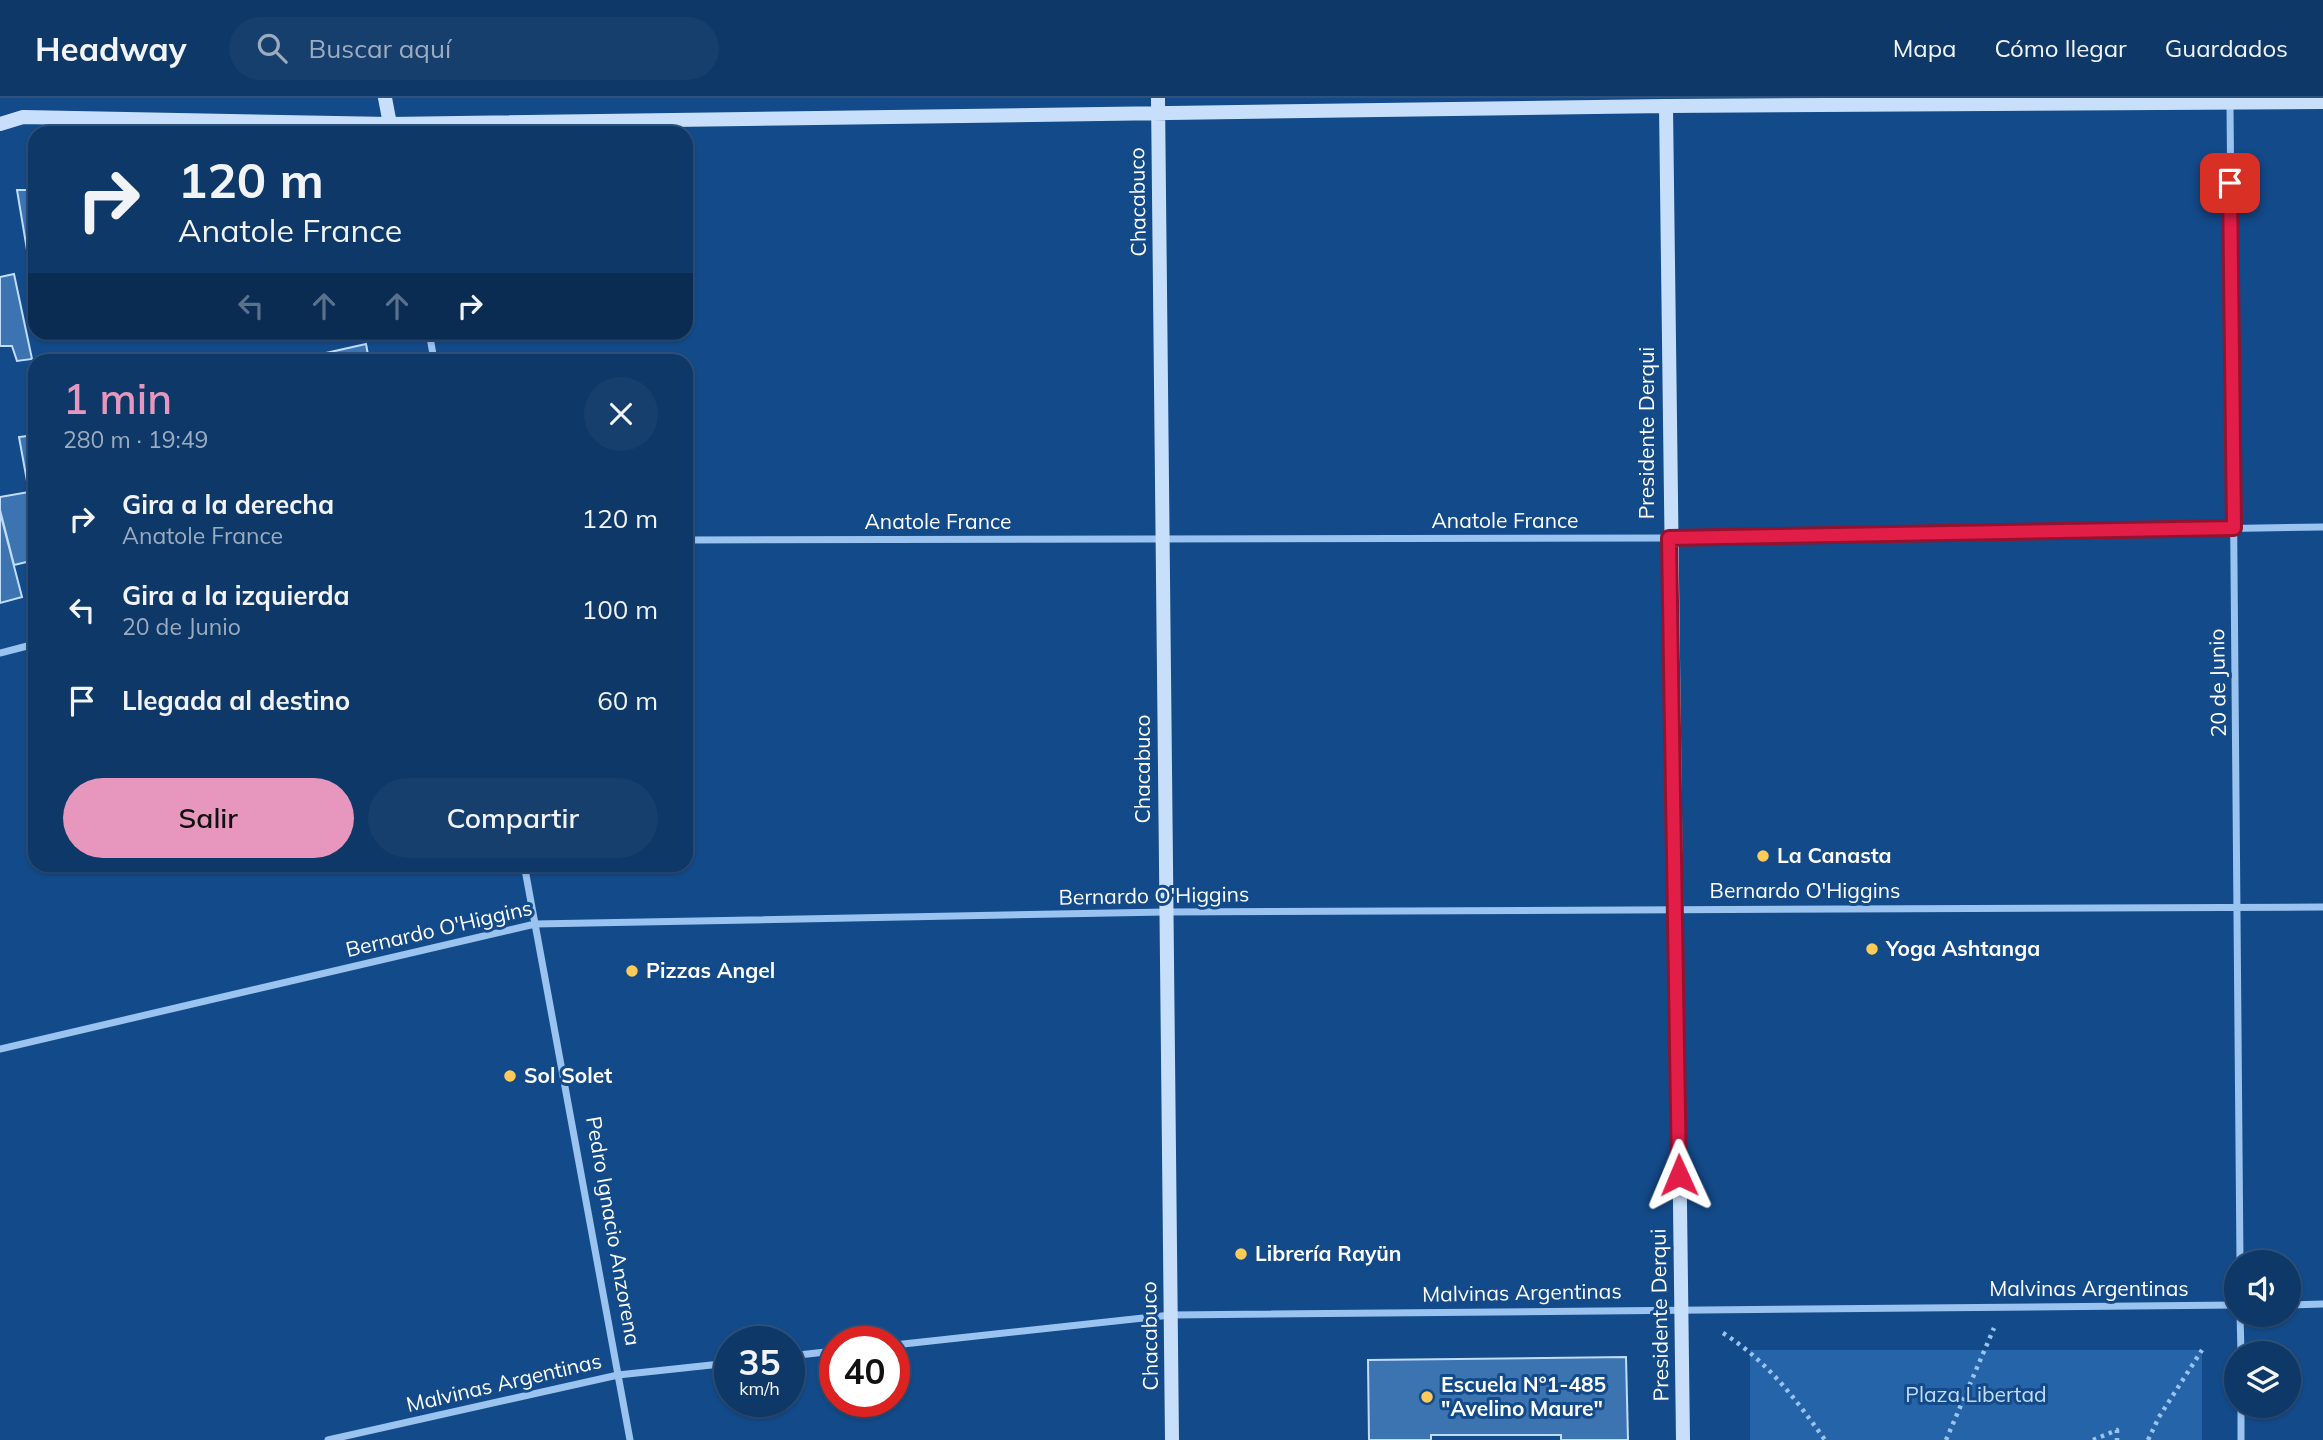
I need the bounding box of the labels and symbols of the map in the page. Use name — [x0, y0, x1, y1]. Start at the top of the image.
street label: Chacabuco — [1123, 147, 1151, 257]
pin — [2200, 153, 2260, 213]
street label: Presidente Derqui — [1633, 347, 1659, 519]
street label: Anatole France — [1431, 507, 1579, 533]
street label: Anatole France — [864, 508, 1012, 534]
street label: 20 de Junio — [2203, 629, 2231, 737]
street label: Chacabuco — [1129, 714, 1155, 824]
place label: La Canasta — [1777, 842, 1892, 868]
marker: La Canasta — [1755, 848, 1771, 864]
street label: Bernardo O'Higgins — [1710, 877, 1900, 903]
street label: Bernardo O'Higgins — [1058, 880, 1250, 910]
street label: Bernardo O'Higgins — [343, 894, 535, 962]
place label: Yoga Ashtanga — [1885, 935, 2040, 961]
marker: Yoga Ashtanga — [1864, 941, 1880, 957]
place label: Pizzas Angel — [646, 957, 775, 983]
marker: Pizzas Angel — [624, 963, 640, 979]
place label: Sol Solet — [524, 1062, 612, 1088]
marker: Sol Solet — [502, 1068, 518, 1084]
street label: Pedro Ignacio Anzorena — [581, 1114, 647, 1347]
position arrow — [1642, 1138, 1716, 1212]
street label: Presidente Derqui — [1644, 1229, 1674, 1402]
place label: Librería Rayün — [1255, 1240, 1402, 1266]
marker: Librería Rayün — [1233, 1246, 1249, 1262]
street label: Malvinas Argentinas — [1989, 1275, 2189, 1301]
street label: Malvinas Argentinas — [1422, 1277, 1622, 1307]
street label: Chacabuco — [1135, 1281, 1163, 1391]
speed limit sign: 40 — [819, 1326, 910, 1417]
street label: Malvinas Argentinas — [404, 1347, 604, 1417]
place label: Escuela N°1-485 "Avelino Maure" — [1441, 1371, 1606, 1421]
park label: Plaza Libertad — [1905, 1381, 2047, 1407]
marker: Escuela N°1-485 "Avelino Maure" — [1419, 1389, 1435, 1405]

